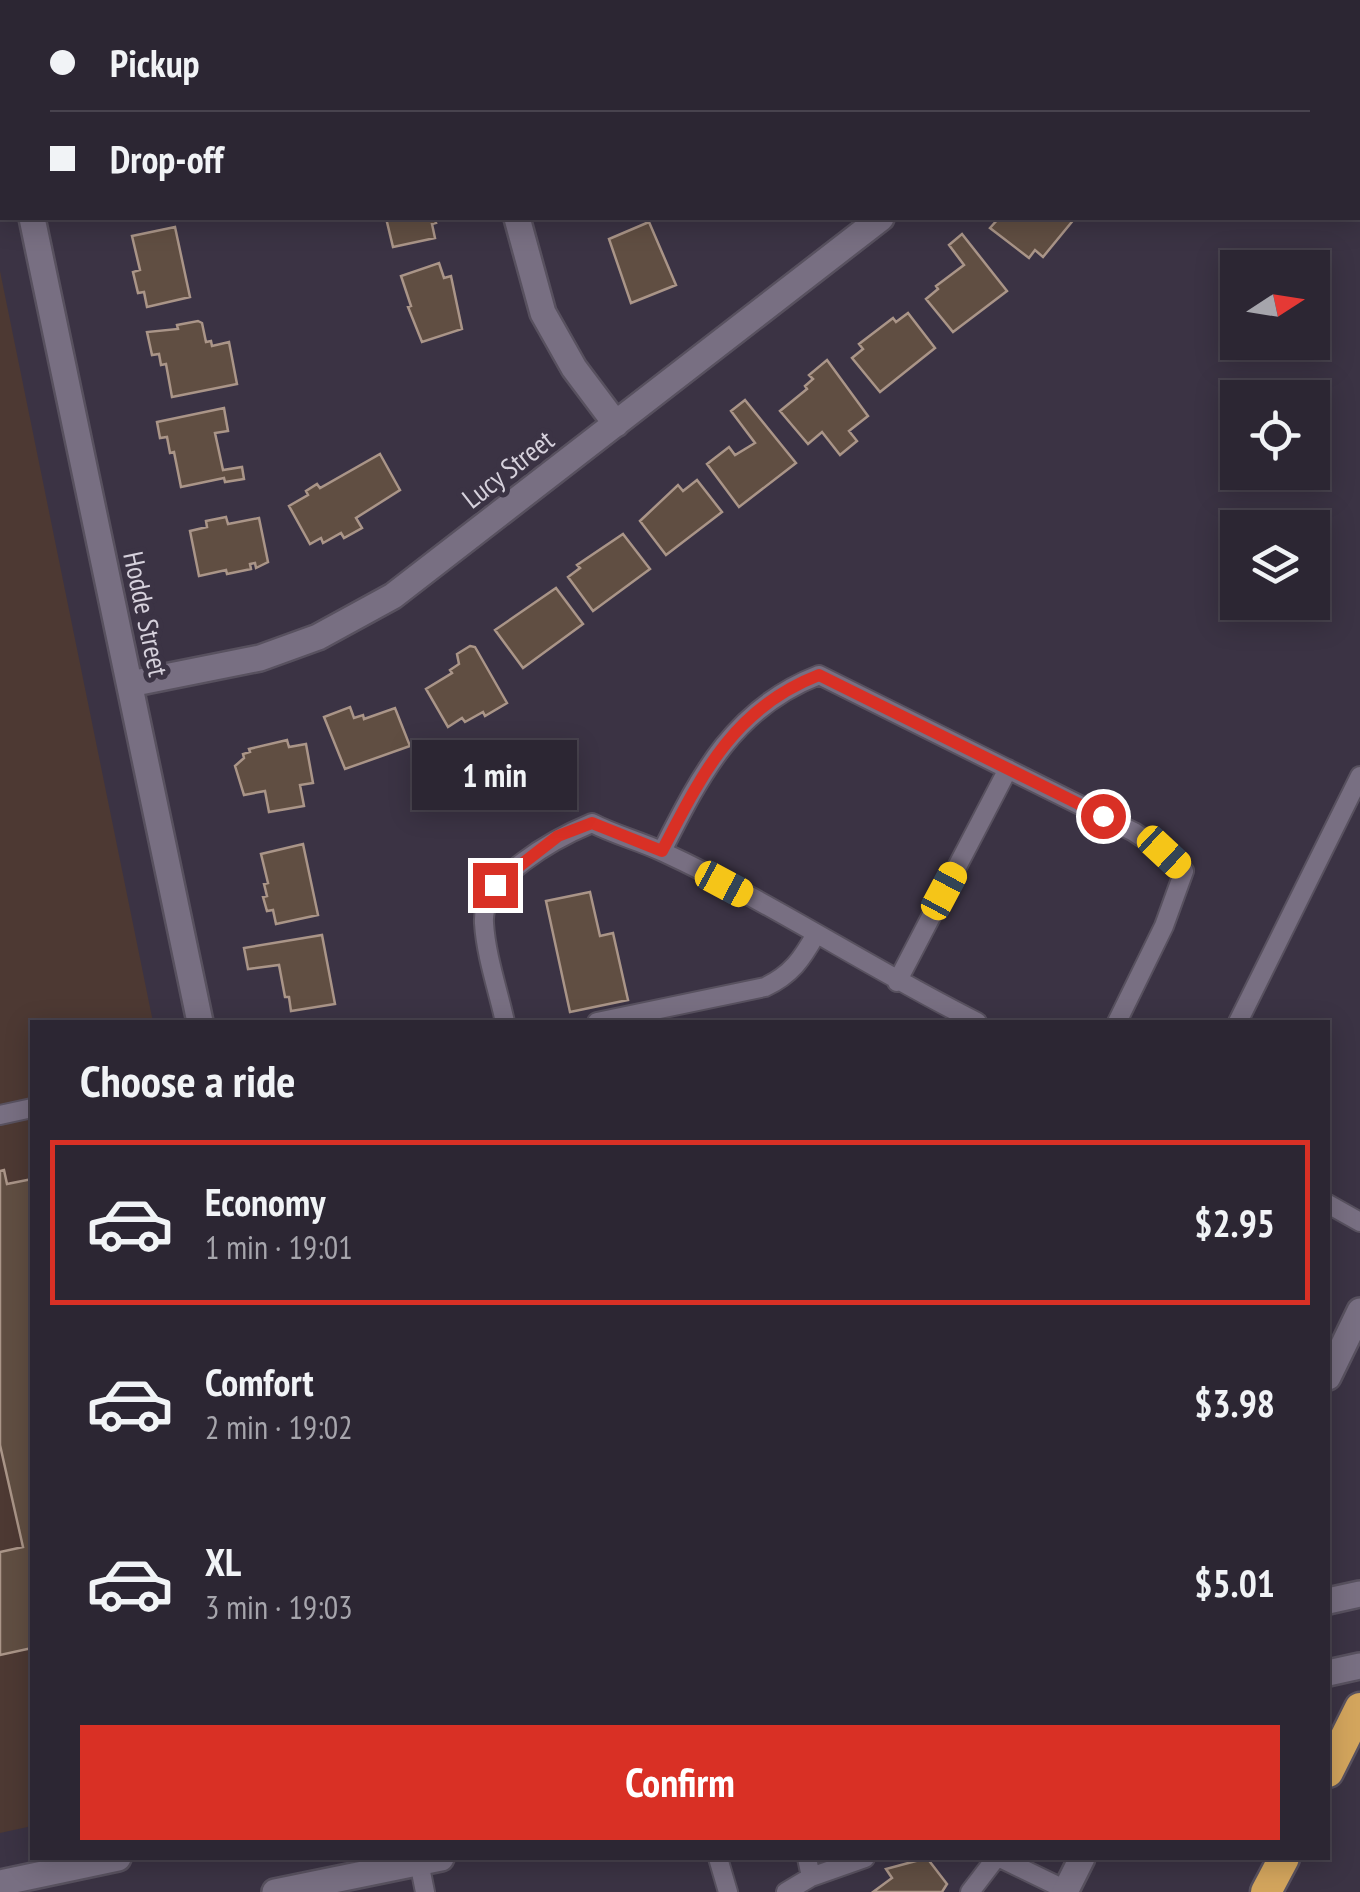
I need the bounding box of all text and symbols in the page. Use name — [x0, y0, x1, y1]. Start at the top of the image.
text: Pickup — [110, 38, 200, 87]
text: Drop-off — [110, 134, 224, 183]
north arrow — [1220, 250, 1330, 360]
map controls — [1220, 250, 1330, 620]
button: locate — [1220, 380, 1330, 490]
street label: Lucy Street — [454, 421, 561, 516]
button: layers — [1220, 510, 1330, 620]
street label: Hodde Street — [115, 548, 178, 680]
callout: 1 min — [412, 740, 578, 810]
text: 1 min — [462, 754, 527, 796]
route start — [1081, 794, 1126, 839]
car — [1132, 821, 1196, 883]
car — [690, 857, 758, 911]
car — [917, 857, 971, 925]
route end — [473, 863, 518, 908]
text: Choose a ride — [80, 1051, 295, 1109]
text: Economy — [205, 1177, 325, 1226]
icon: car — [85, 1178, 175, 1268]
text: $2.95 — [1194, 1198, 1275, 1247]
text: 1 min · 19:01 — [205, 1226, 353, 1268]
text: Comfort — [205, 1357, 314, 1406]
icon: car — [85, 1358, 175, 1448]
text: $3.98 — [1194, 1378, 1275, 1427]
text: 2 min · 19:02 — [205, 1406, 353, 1448]
text: XL — [205, 1537, 241, 1586]
icon: car — [85, 1538, 175, 1628]
text: $5.01 — [1194, 1558, 1275, 1607]
text: 3 min · 19:03 — [205, 1586, 353, 1628]
button: Confirm — [80, 1725, 1280, 1840]

